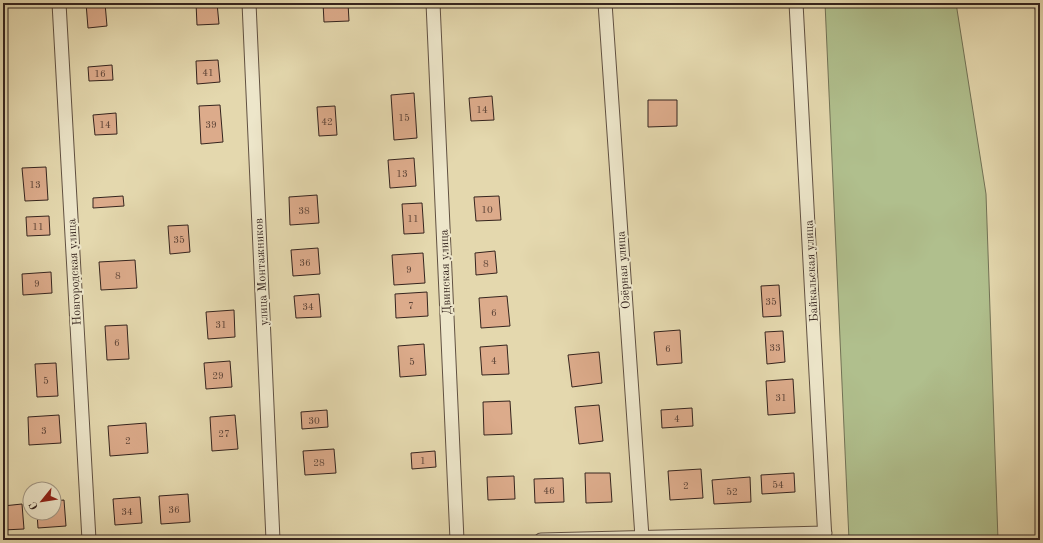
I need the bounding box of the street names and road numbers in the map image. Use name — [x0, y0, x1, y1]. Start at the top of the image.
street label: Новгородская улица — [66, 218, 84, 326]
street label: улица Монтажников — [253, 218, 271, 326]
street label: Байкальская улица — [803, 220, 821, 322]
street label: Двинская улица — [439, 229, 453, 315]
street label: Озёрная улица — [615, 230, 633, 309]

